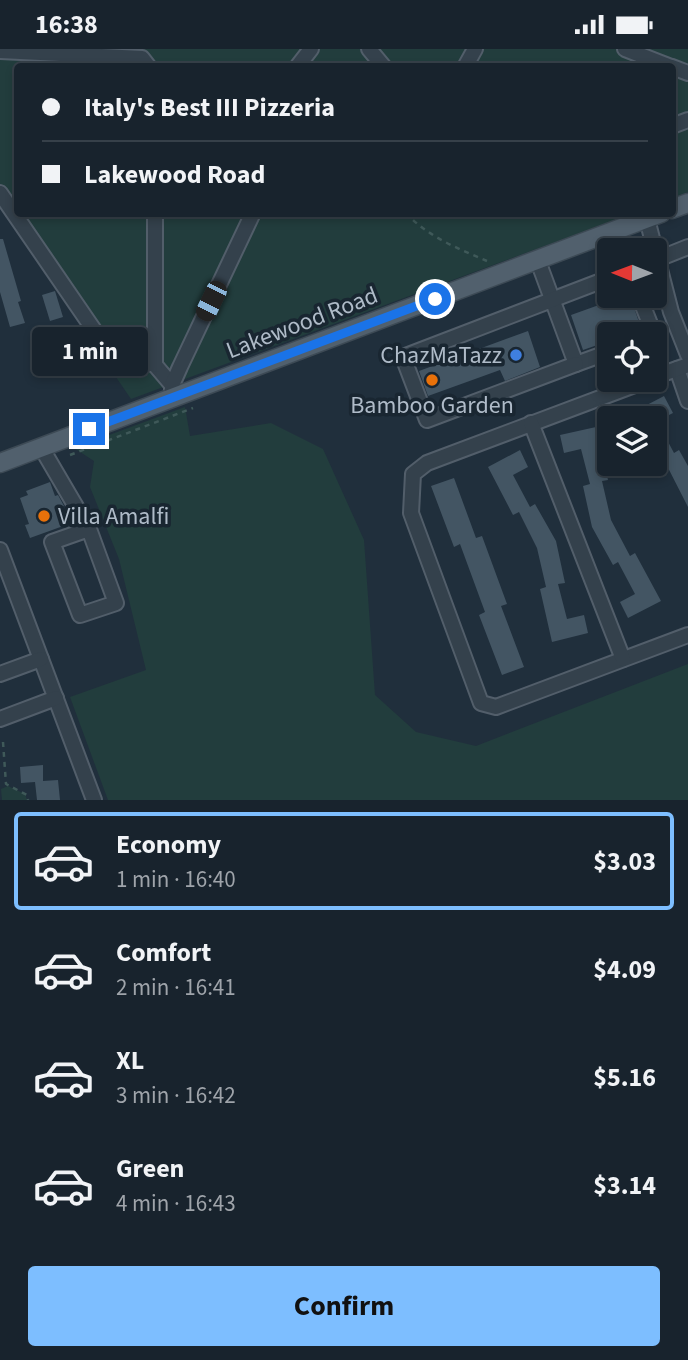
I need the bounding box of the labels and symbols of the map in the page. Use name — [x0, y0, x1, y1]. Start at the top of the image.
north arrow — [597, 238, 667, 308]
car — [193, 278, 230, 324]
street label: Lakewood Road — [221, 278, 383, 368]
route start — [419, 283, 451, 315]
callout: 1 min — [31, 327, 147, 377]
place label: ChazMaTazz — [380, 338, 502, 373]
marker: ChazMaTazz — [508, 347, 524, 363]
marker: Bamboo Garden — [424, 372, 440, 388]
place label: Bamboo Garden — [350, 388, 514, 423]
route end — [73, 413, 105, 445]
place label: Villa Amalfi — [58, 499, 169, 534]
marker: Villa Amalfi — [36, 508, 52, 524]

